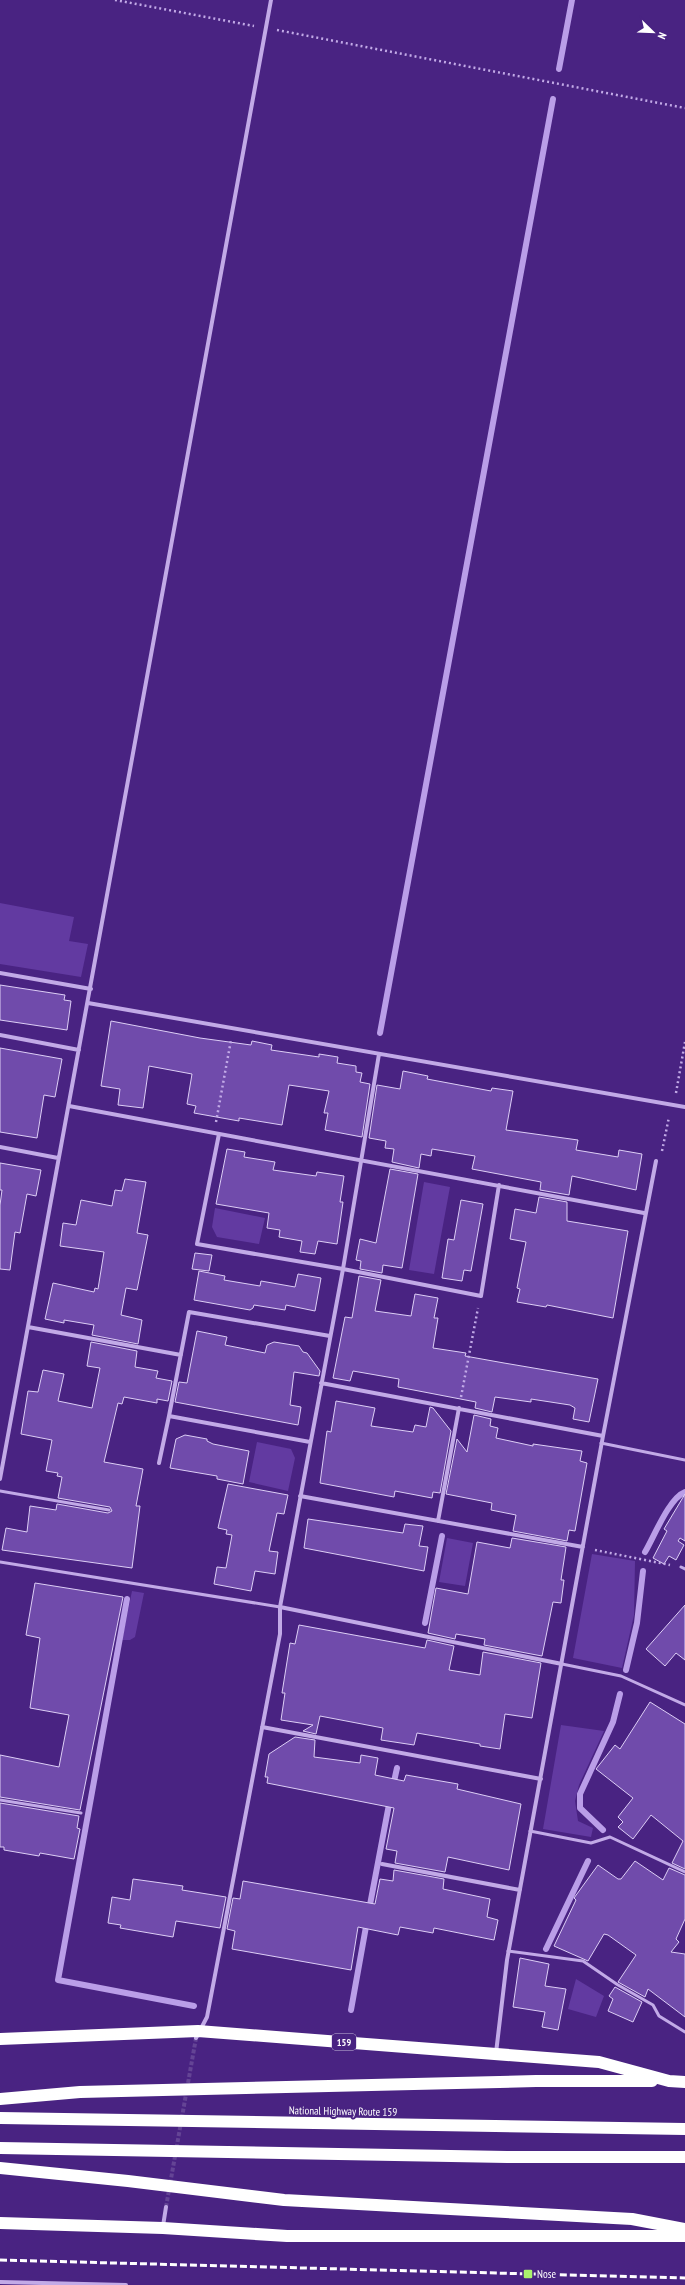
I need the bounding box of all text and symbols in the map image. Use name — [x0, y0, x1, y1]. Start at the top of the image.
north arrow — [633, 12, 673, 52]
text: N — [655, 30, 670, 41]
road number: 159 — [332, 2034, 356, 2050]
street label: National Highway Route 159 — [289, 2103, 397, 2119]
place label: Nose — [537, 2267, 556, 2281]
marker: Nose — [522, 2268, 534, 2280]

